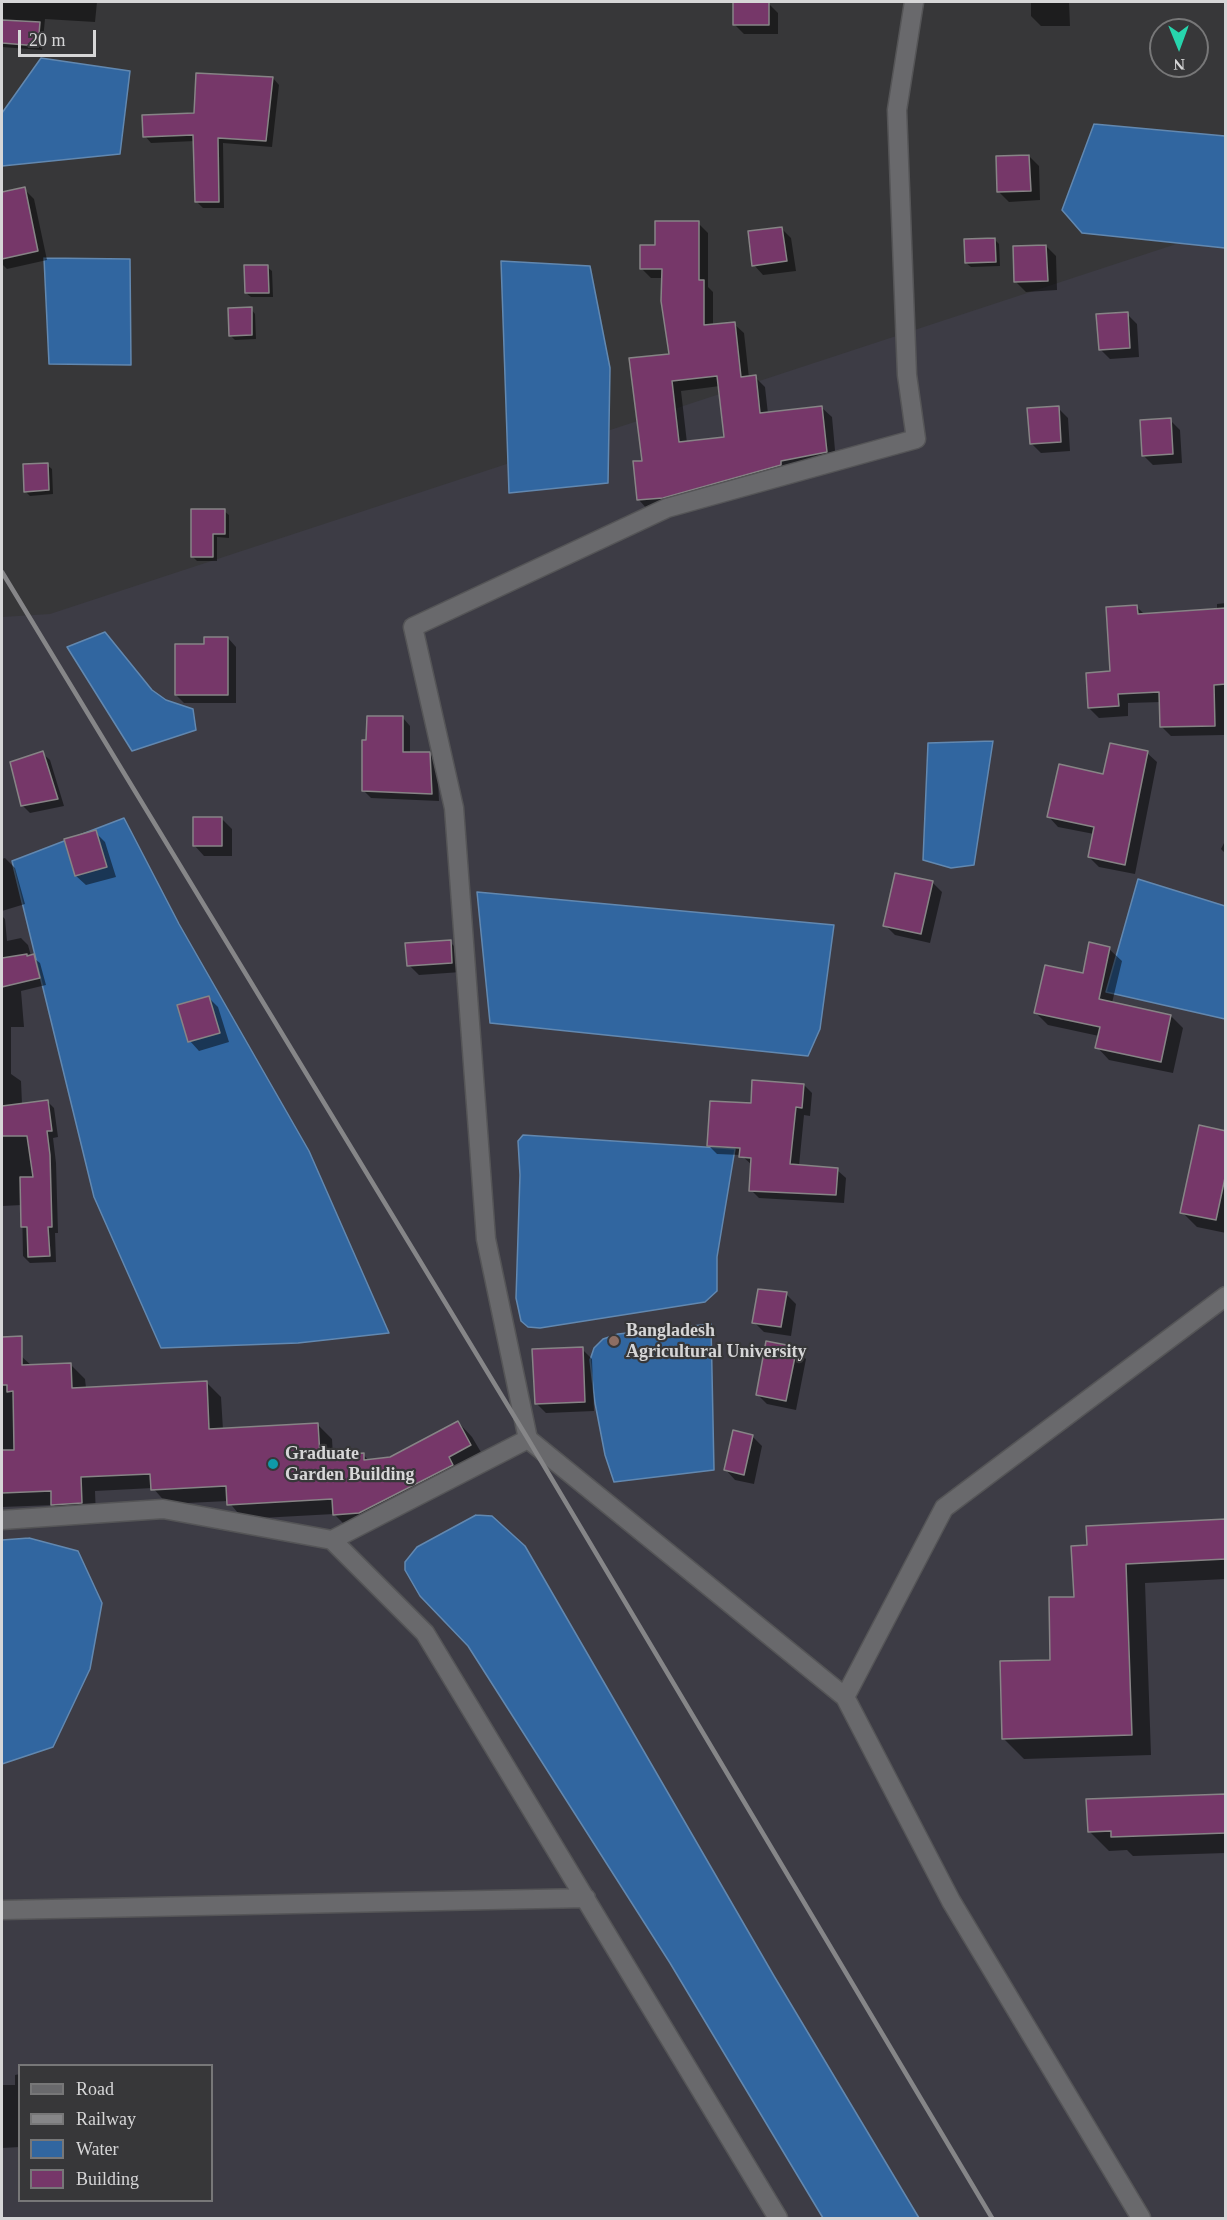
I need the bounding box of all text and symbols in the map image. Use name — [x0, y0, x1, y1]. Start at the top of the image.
scale bar — [21, 18, 99, 56]
north arrow — [1149, 18, 1209, 78]
text: 20 m — [29, 30, 66, 50]
text: N — [1173, 56, 1185, 73]
place label: Bangladesh Agricultural University — [626, 1320, 806, 1362]
marker: Bangladesh Agricultural University — [607, 1334, 621, 1348]
place label: Graduate Garden Building — [285, 1443, 415, 1486]
marker: Graduate Garden Building — [266, 1457, 280, 1471]
legend — [18, 2064, 213, 2202]
text: Road — [76, 2079, 114, 2099]
text: Railway — [76, 2109, 136, 2129]
text: Water — [76, 2139, 119, 2159]
text: Building — [76, 2169, 139, 2189]

